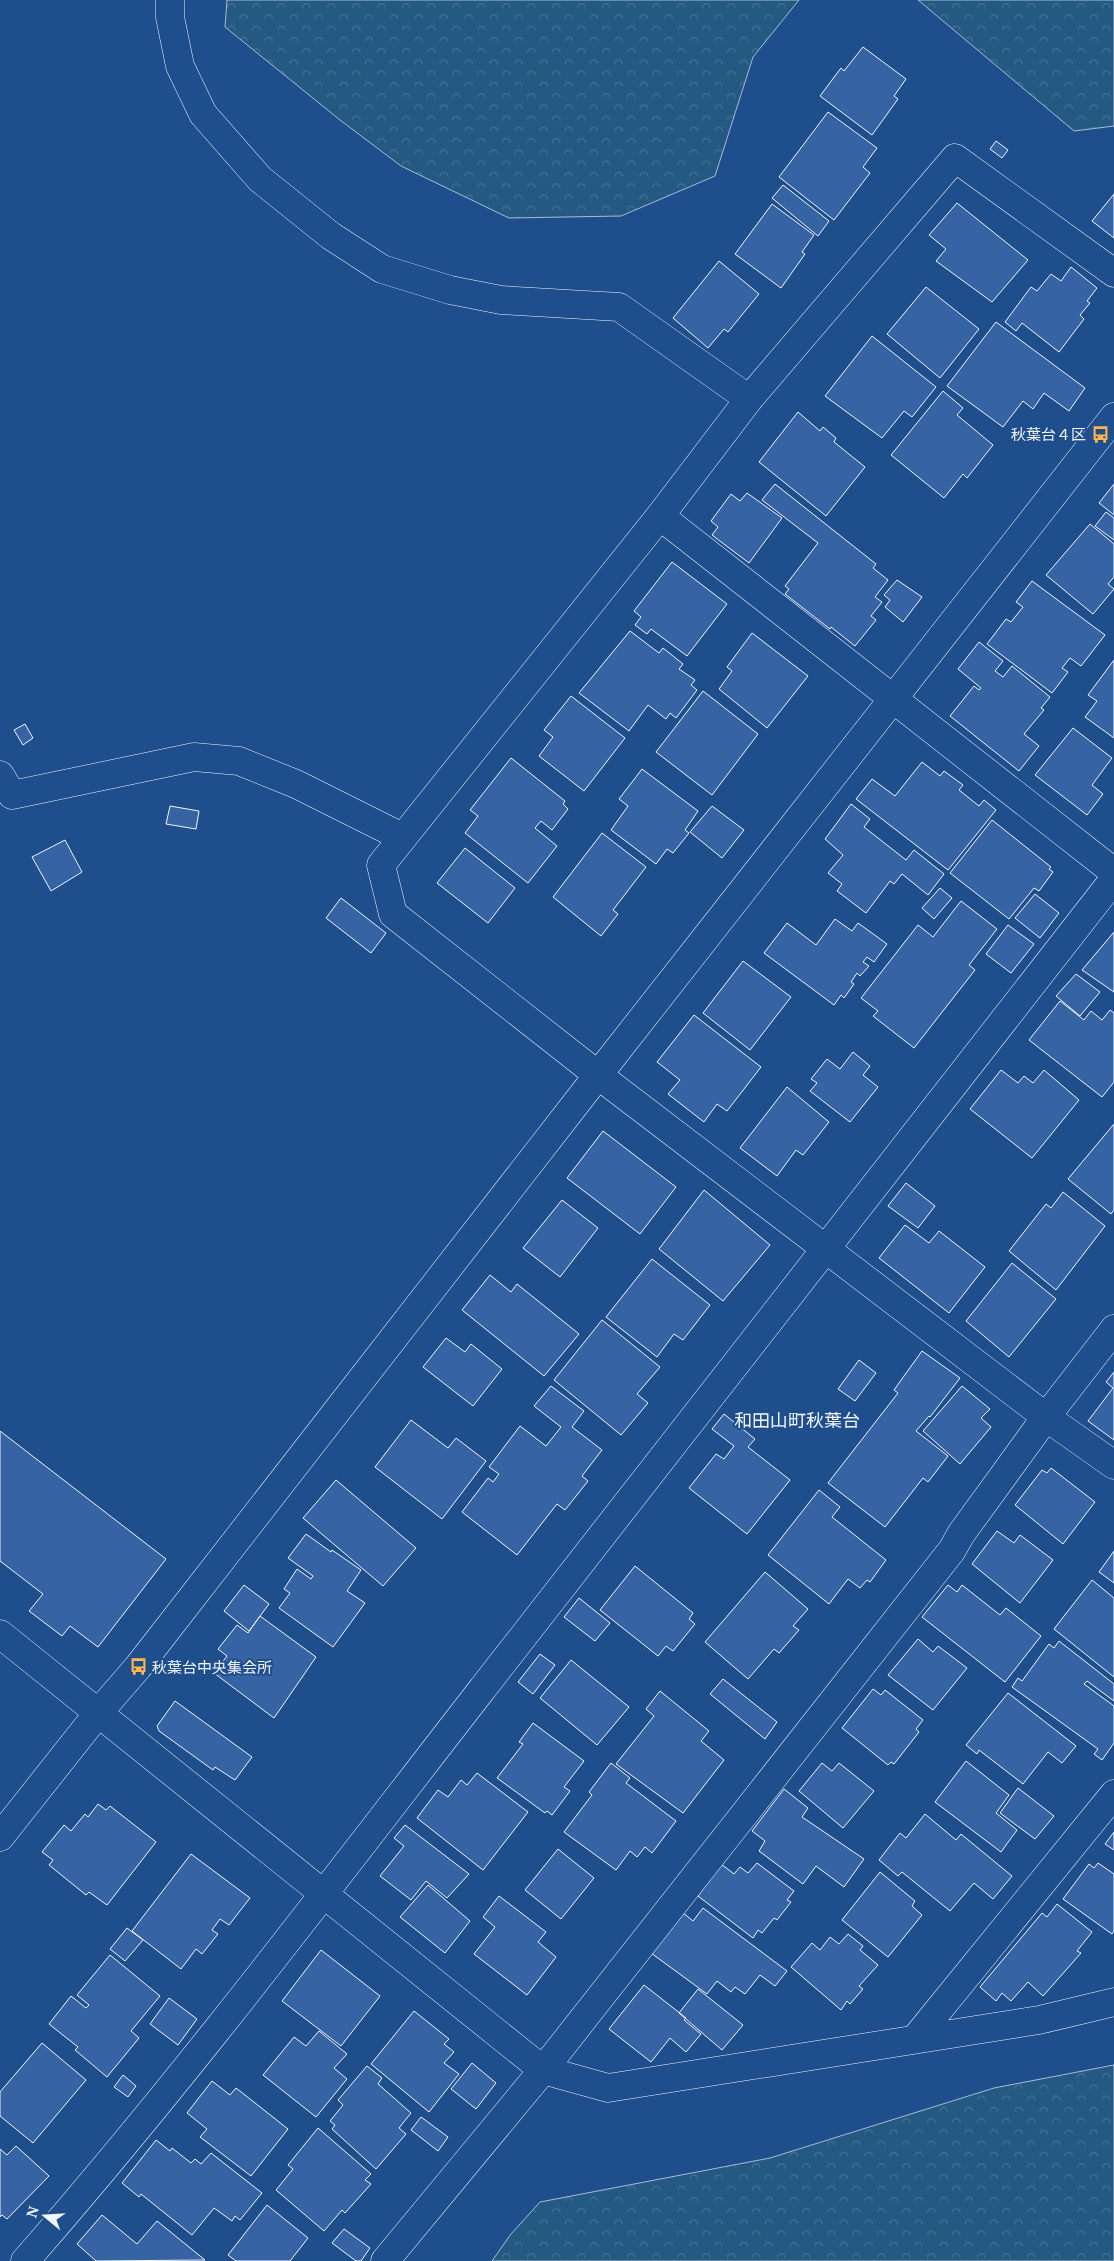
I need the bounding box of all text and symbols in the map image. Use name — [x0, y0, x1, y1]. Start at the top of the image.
place label: 秋葉台４区 — [1011, 424, 1086, 444]
bus stop icon: 秋葉台４区 — [1090, 424, 1110, 444]
district label: 和田山町秋葉台 — [734, 1408, 860, 1432]
bus stop icon: 秋葉台中央集会所 — [128, 1657, 148, 1677]
place label: 秋葉台中央集会所 — [152, 1657, 272, 1677]
north arrow — [20, 2191, 70, 2241]
text: N — [21, 2204, 43, 2220]

